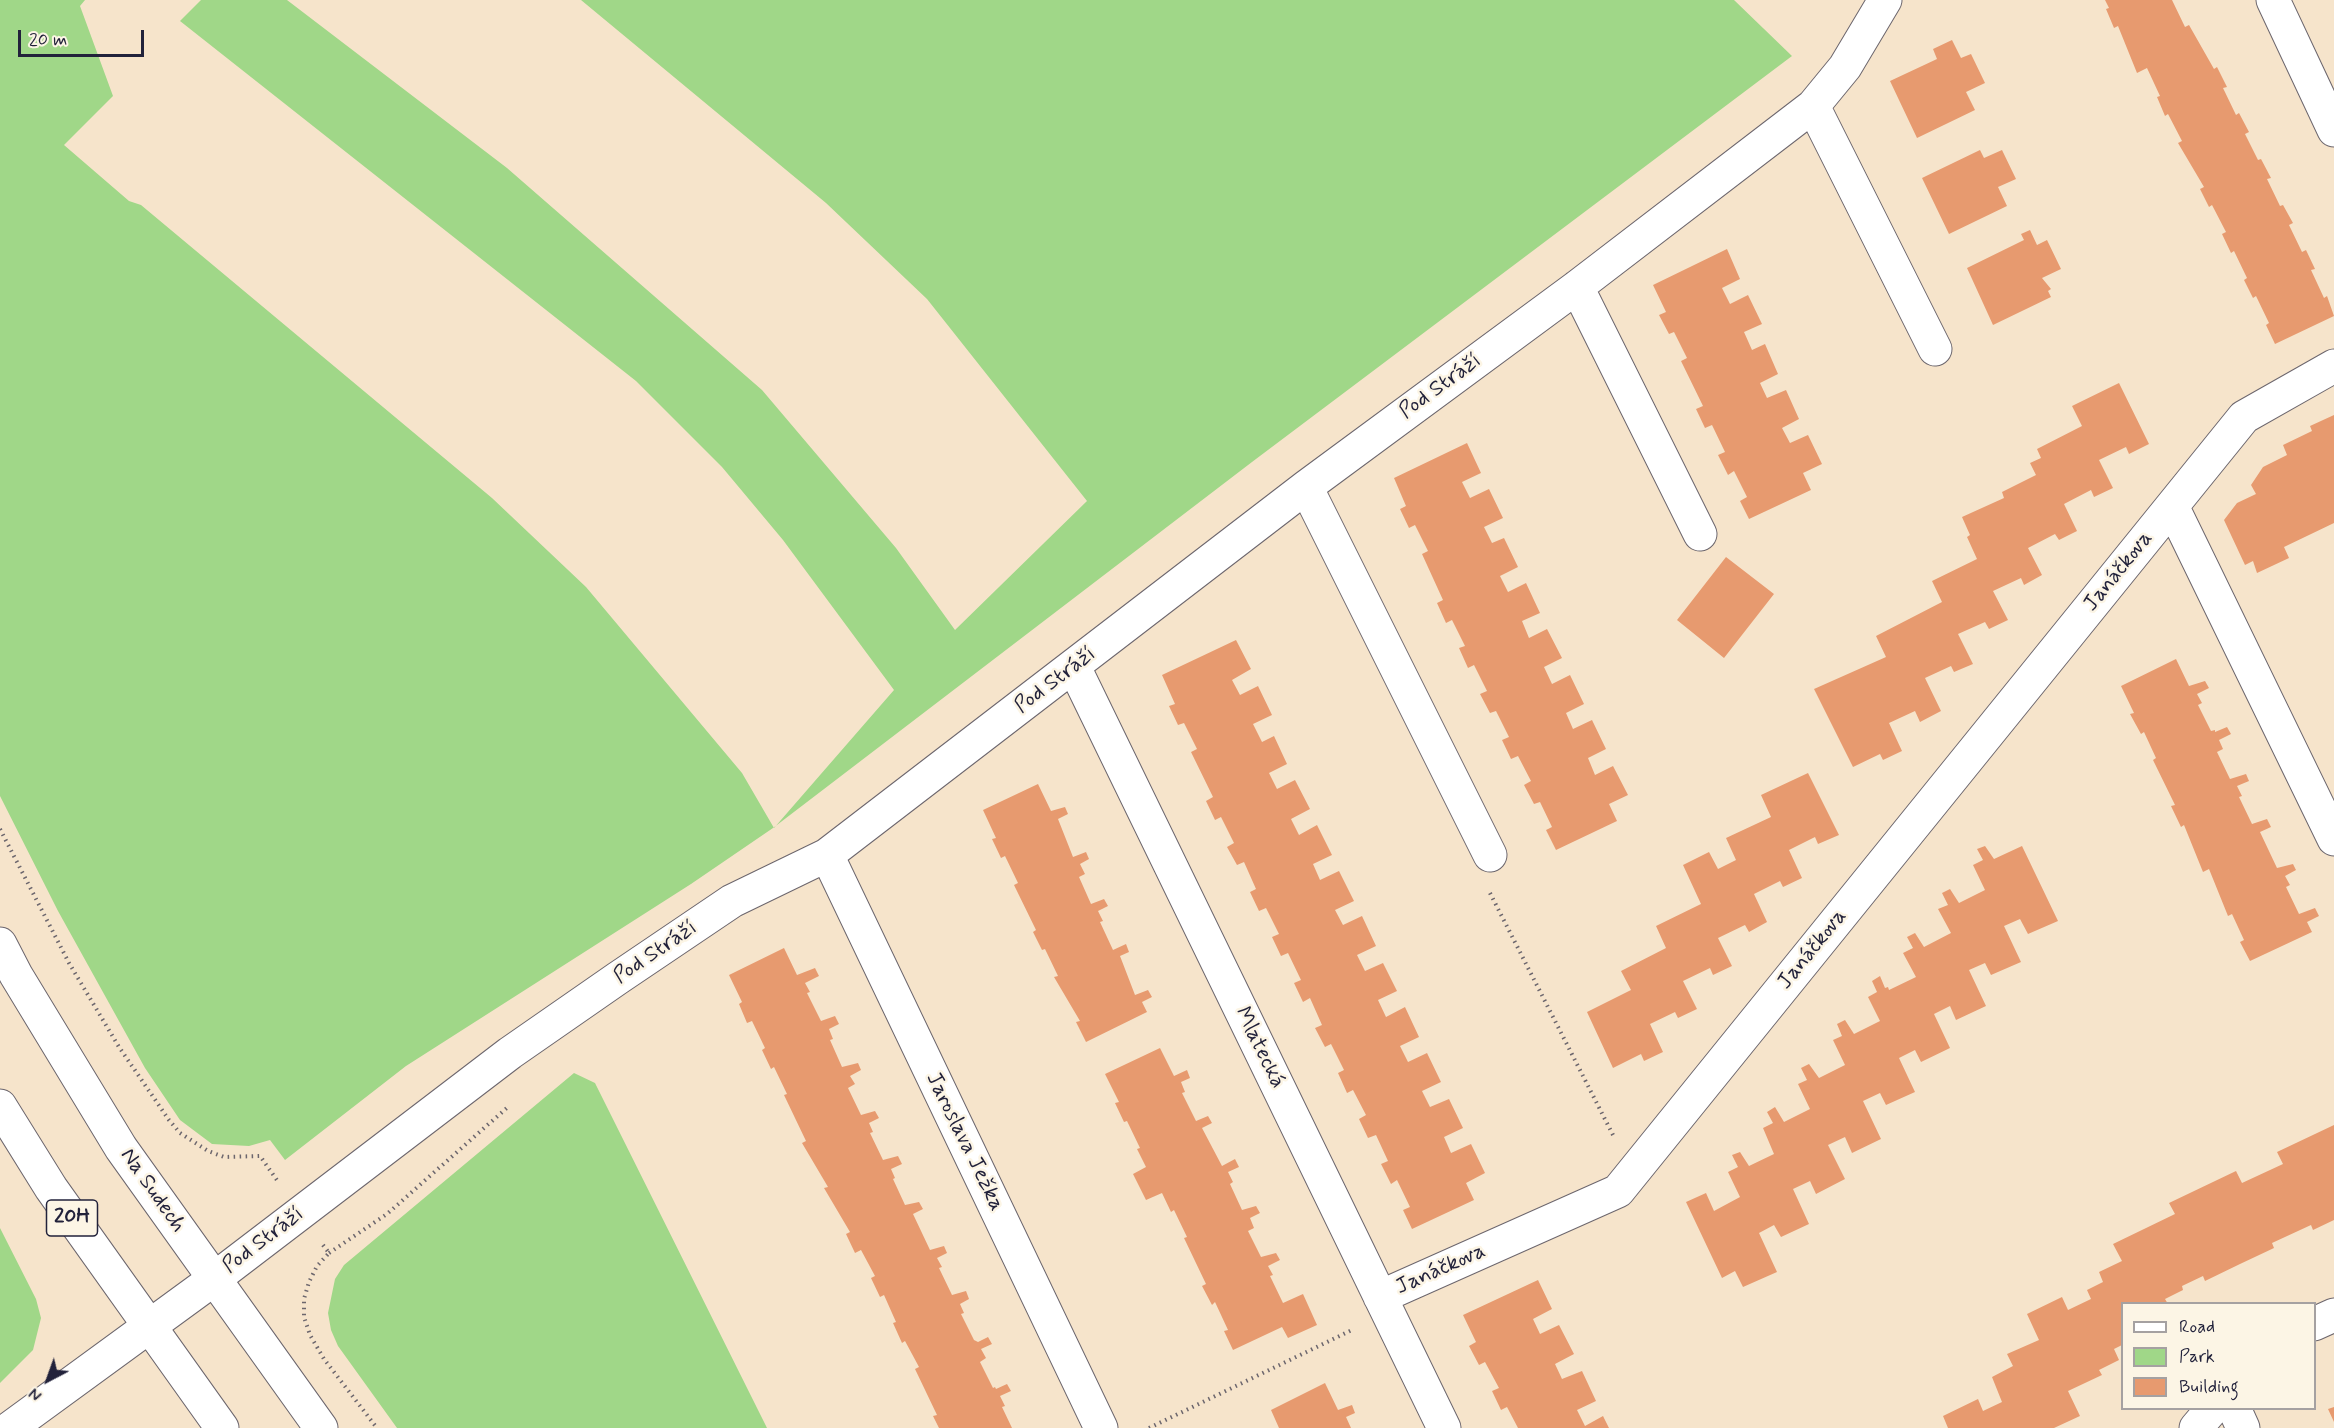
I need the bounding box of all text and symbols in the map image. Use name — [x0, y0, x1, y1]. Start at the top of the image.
scale bar — [21, 18, 147, 56]
text: 20 m — [29, 28, 67, 52]
street label: Pod Stráží — [1395, 348, 1487, 426]
street label: Janáčkova — [2079, 527, 2159, 617]
street label: Pod Stráží — [1010, 642, 1102, 720]
street label: Janáčkova — [1773, 905, 1853, 995]
street label: Pod Stráží — [609, 916, 703, 990]
street label: Mlatecká — [1228, 1003, 1290, 1093]
street label: Jaroslava Ježka — [919, 1068, 1009, 1216]
street label: Na Sudech — [113, 1144, 191, 1238]
road number: 20H — [46, 1200, 98, 1236]
street label: Pod Stráží — [218, 1202, 310, 1280]
street label: Janáčkova — [1392, 1239, 1490, 1301]
legend — [2121, 1302, 2316, 1410]
text: Road — [2179, 1315, 2215, 1339]
text: Park — [2179, 1345, 2215, 1369]
north arrow — [18, 1350, 78, 1410]
text: Building — [2179, 1375, 2239, 1399]
text: N — [25, 1383, 47, 1405]

